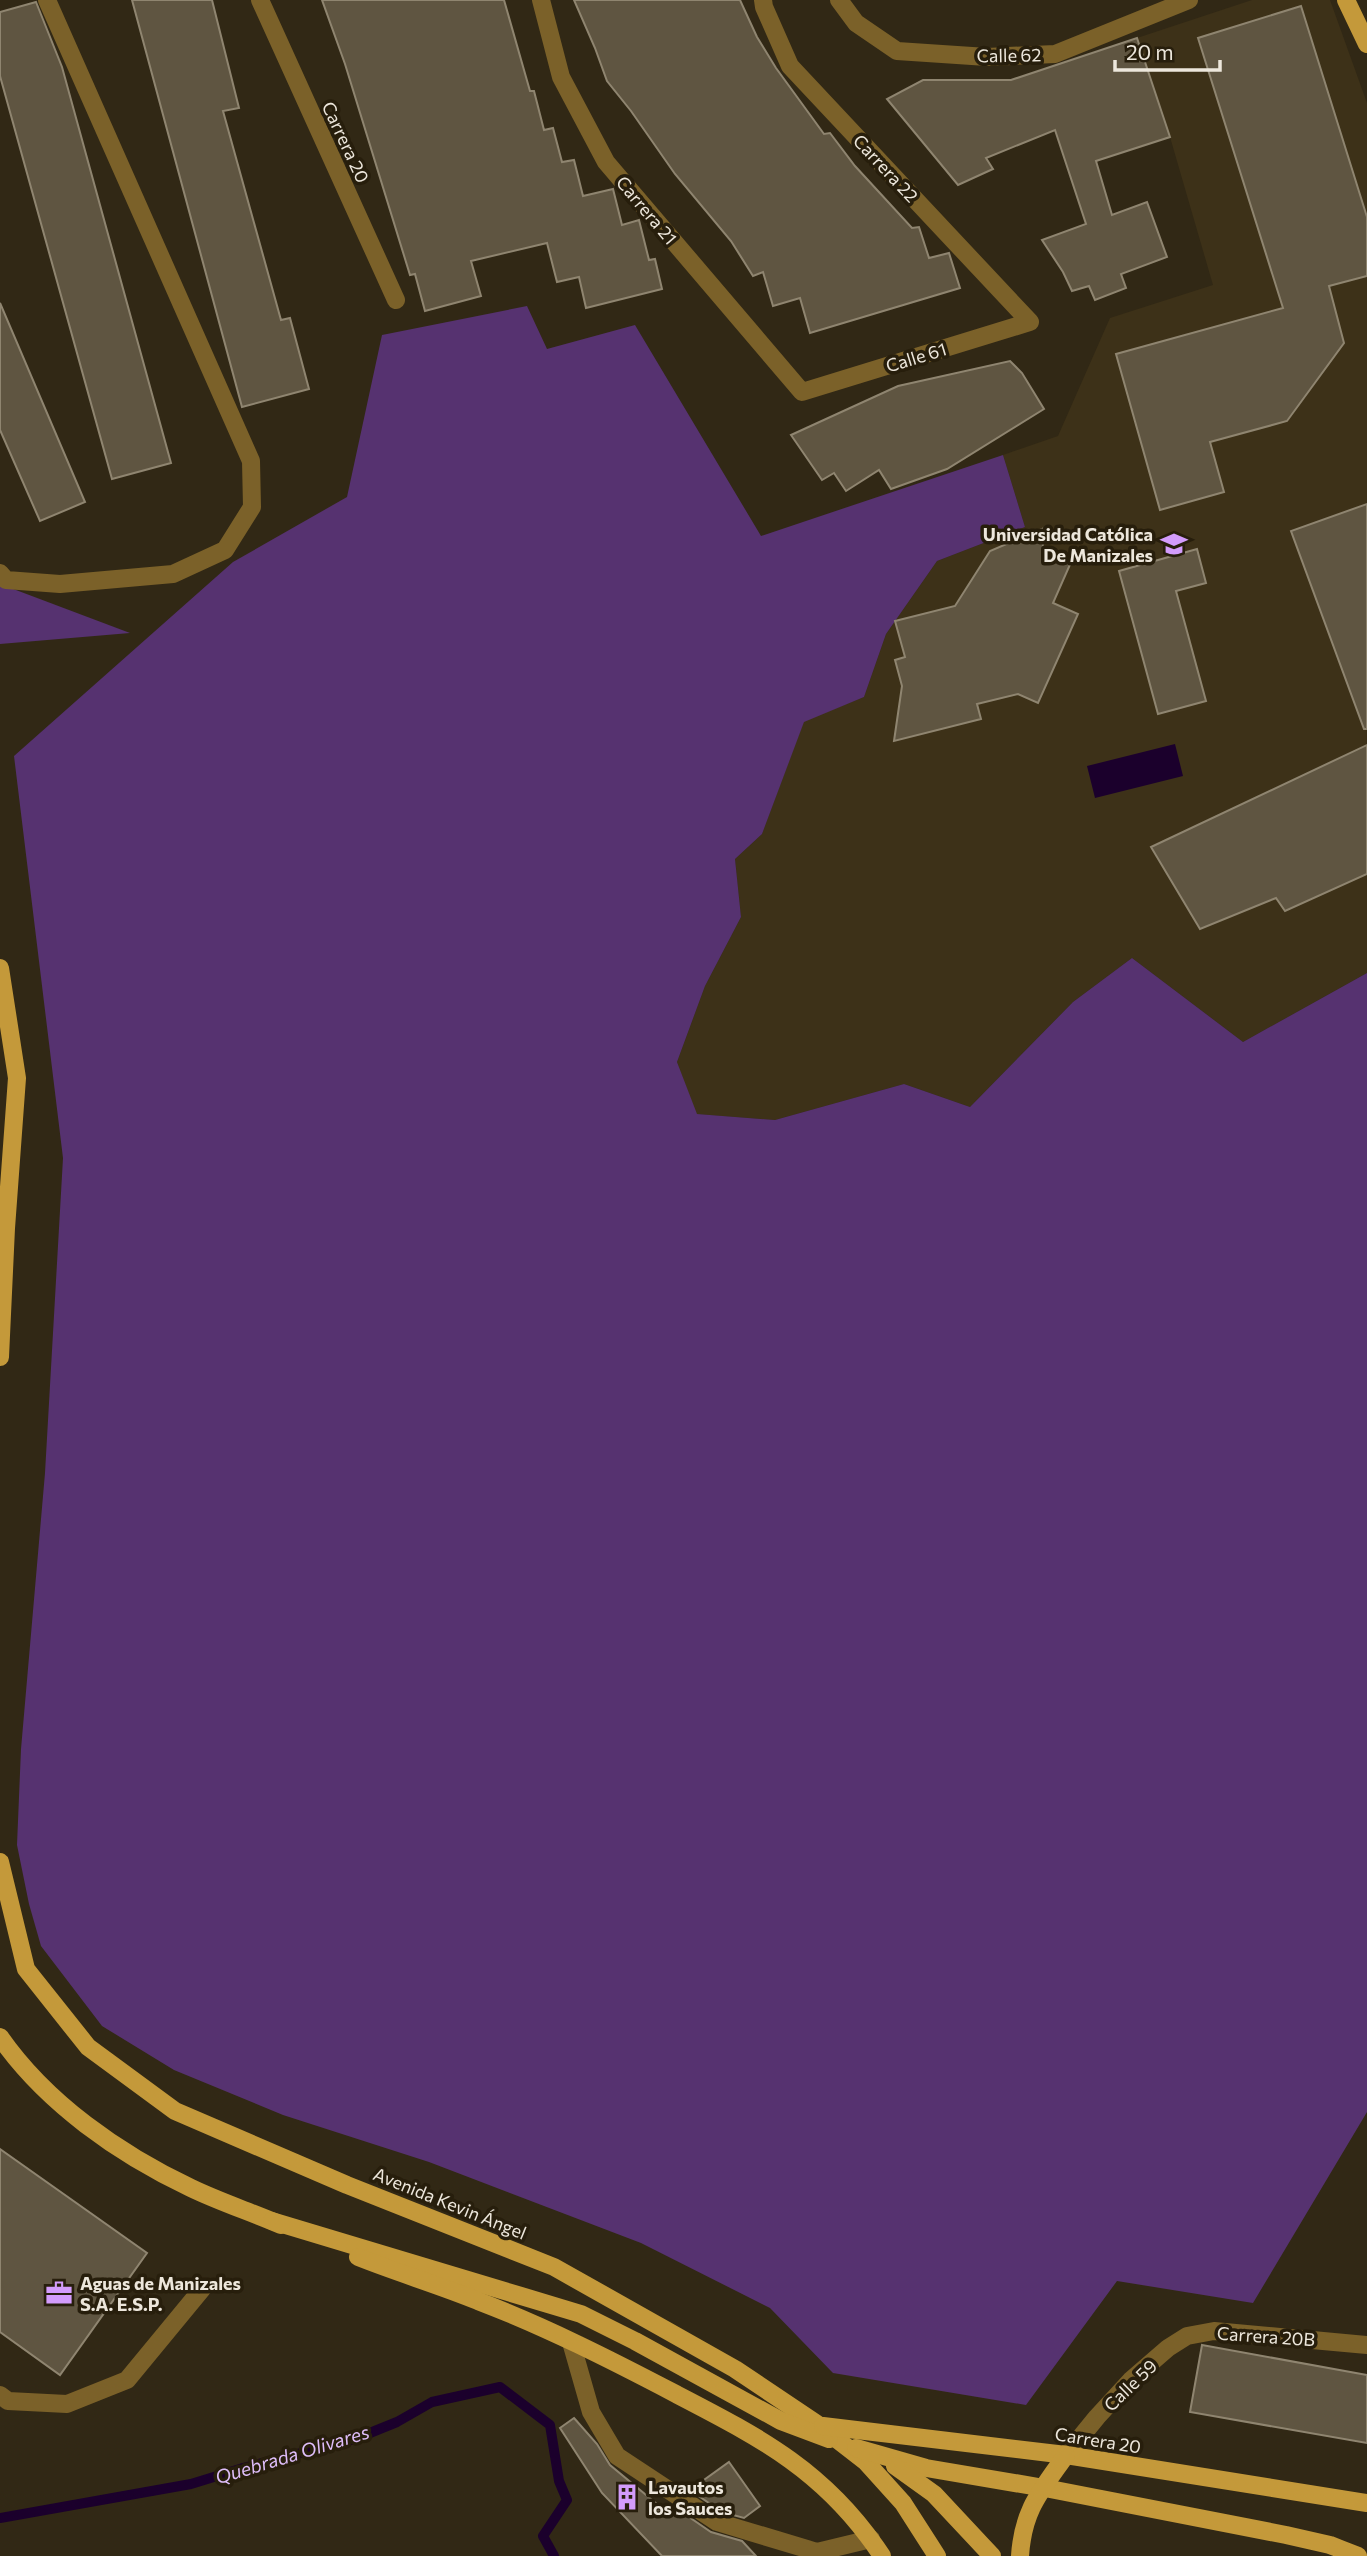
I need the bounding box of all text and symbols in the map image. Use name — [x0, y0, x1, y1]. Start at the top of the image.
scale bar — [1115, 28, 1220, 72]
text: 20 m — [1126, 39, 1174, 64]
street label: Calle 62 — [976, 43, 1042, 67]
street label: Carrera 20 — [318, 98, 374, 186]
street label: Carrera 22 — [849, 129, 923, 207]
street label: Carrera 21 — [612, 171, 682, 249]
street label: Calle 61 — [883, 337, 949, 377]
place label: Universidad Católica De Manizales — [983, 523, 1153, 566]
school or university icon: Universidad Católica De Manizales — [1159, 529, 1189, 559]
street label: Avenida Kevin Ángel — [370, 2162, 530, 2244]
place label: Aguas de Manizales S.A. E.S.P. — [80, 2272, 241, 2315]
office icon: Aguas de Manizales S.A. E.S.P. — [44, 2278, 74, 2308]
street label: Carrera 20B — [1216, 2322, 1316, 2350]
street label: Calle 59 — [1099, 2354, 1161, 2416]
water label: Quebrada Olivares — [212, 2420, 372, 2488]
street label: Carrera 20 — [1053, 2422, 1143, 2458]
place label: Lavautos los Sauces — [648, 2476, 732, 2519]
building icon: Lavautos los Sauces — [612, 2482, 642, 2512]

